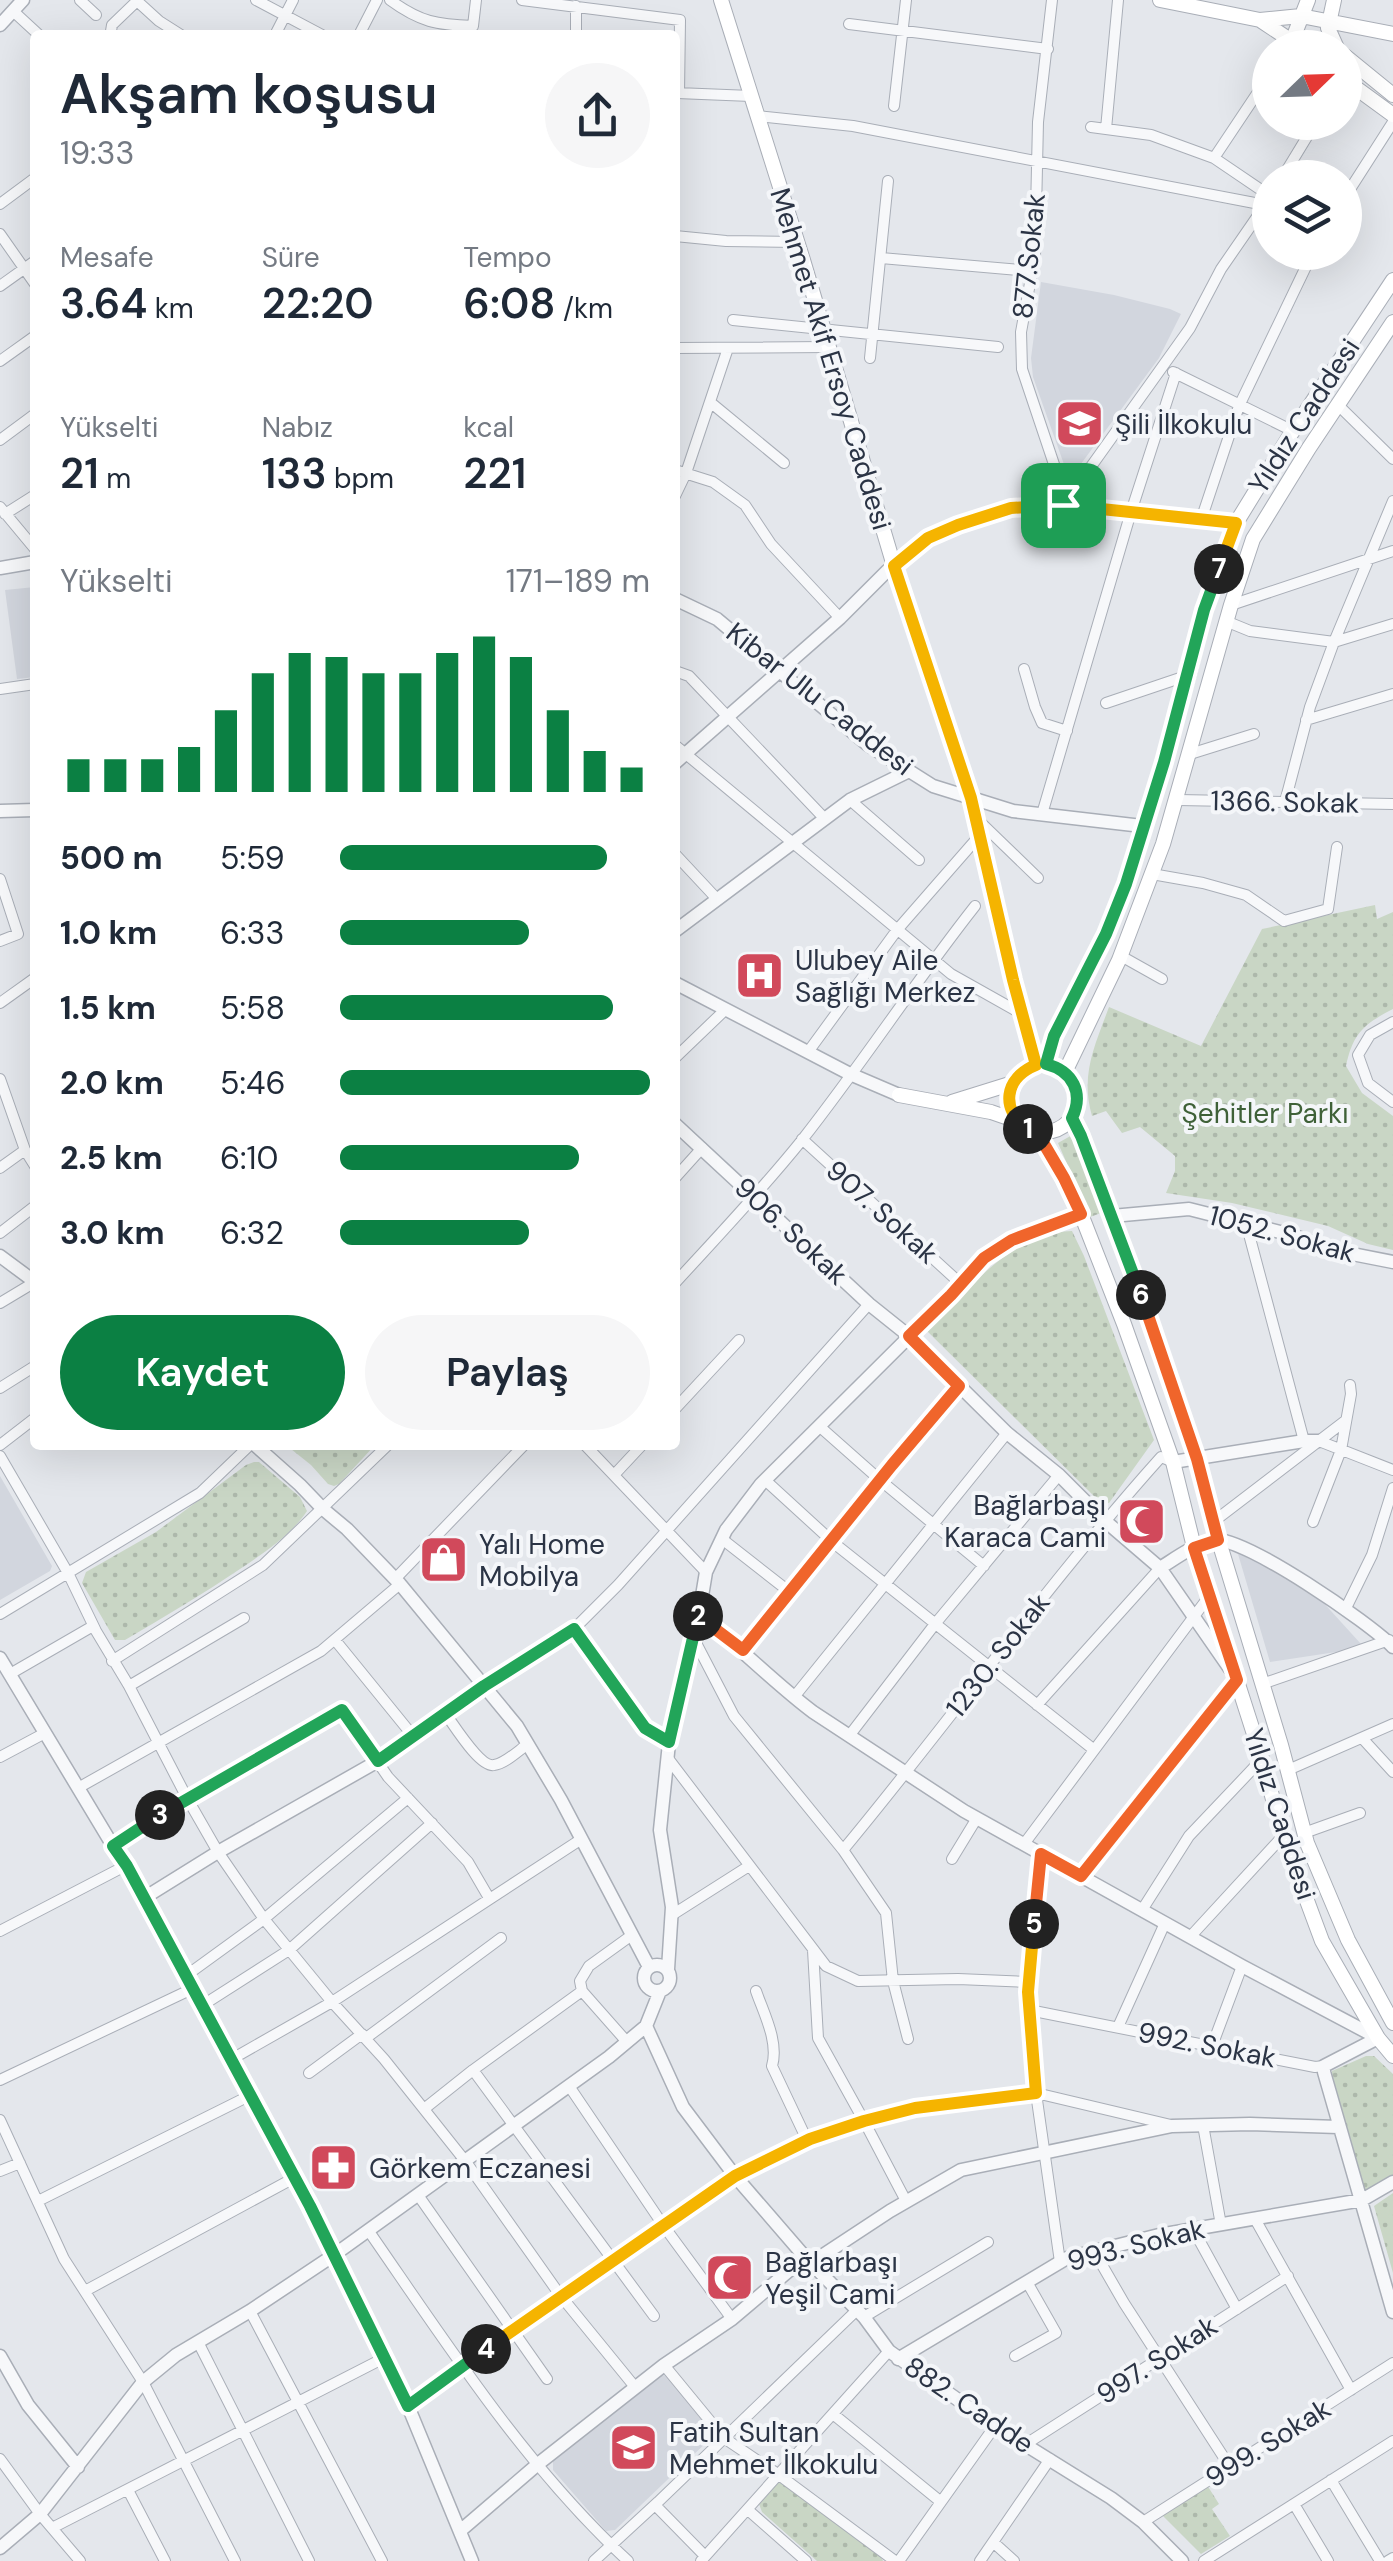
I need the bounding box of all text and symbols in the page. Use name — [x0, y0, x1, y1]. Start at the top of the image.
north arrow — [1252, 30, 1362, 140]
map controls — [1252, 30, 1362, 270]
text: Akşam koşusu — [60, 58, 438, 130]
button: share — [545, 63, 650, 168]
text: 19:33 — [60, 132, 134, 174]
button: layers — [1252, 160, 1362, 270]
street label: Mehmet Akif Ersoy Caddesi — [761, 184, 901, 534]
street label: 877.Sokak — [1004, 191, 1054, 321]
text: Mesafe — [60, 239, 154, 276]
text: Süre — [262, 239, 320, 276]
text: Tempo — [463, 239, 552, 276]
text: 3.64 — [60, 276, 147, 331]
text: 22:20 — [262, 276, 373, 331]
text: 6:08 — [463, 276, 556, 331]
text: km — [147, 290, 194, 327]
text: /km — [556, 290, 613, 327]
street label: Yıldız Caddesi — [1240, 331, 1368, 501]
school or university icon: Şili İlkokulu — [1054, 398, 1106, 450]
place label: Şili İlkokulu — [1115, 406, 1252, 443]
text: Yükselti — [60, 409, 158, 446]
text: Nabız — [262, 409, 333, 446]
text: kcal — [463, 409, 514, 446]
text: 21 — [60, 446, 99, 501]
text: 133 — [262, 446, 327, 501]
text: 221 — [463, 446, 526, 501]
text: m — [99, 460, 131, 497]
text: bpm — [327, 460, 394, 497]
pin — [1021, 463, 1106, 548]
icon: arrive — [1036, 478, 1091, 533]
pin: 7 — [1194, 544, 1244, 594]
text: 7 — [1211, 550, 1227, 587]
text: Yükselti — [60, 560, 172, 602]
text: 171–189 m — [506, 560, 650, 602]
street label: Kibar Ulu Caddesi — [719, 614, 921, 784]
street label: 1366. Sokak — [1210, 782, 1360, 822]
text: 500 m — [60, 837, 163, 879]
text: 5:59 — [220, 837, 285, 879]
text: 1.0 km — [60, 912, 157, 954]
text: 6:33 — [220, 912, 284, 954]
place label: Ulubey Aile Sağlığı Merkez — [795, 942, 976, 1011]
hospital icon: Ulubey Aile Sağlığı Merkez — [734, 950, 786, 1002]
text: 1.5 km — [60, 987, 156, 1029]
text: 5:58 — [220, 987, 285, 1029]
text: 2.0 km — [60, 1062, 164, 1104]
text: 5:46 — [220, 1062, 286, 1104]
park label: Şehitler Parkı — [1182, 1095, 1348, 1132]
pin: 1 — [1003, 1104, 1053, 1154]
text: 1 — [1023, 1110, 1033, 1147]
text: 2.5 km — [60, 1137, 163, 1179]
text: 6:10 — [220, 1137, 278, 1179]
street label: 907. Sokak — [818, 1152, 946, 1272]
street label: 906. Sokak — [726, 1169, 856, 1293]
street label: 1052. Sokak — [1205, 1197, 1359, 1271]
text: 3.0 km — [60, 1212, 165, 1254]
text: 6:32 — [220, 1212, 284, 1254]
pin: 6 — [1116, 1270, 1166, 1320]
text: 6 — [1132, 1276, 1150, 1313]
button: Kaydet — [60, 1315, 345, 1430]
button: Paylaş — [365, 1315, 650, 1430]
place label: Bağlarbaşı Karaca Cami — [944, 1487, 1106, 1556]
mosque icon: Bağlarbaşı Karaca Cami — [1115, 1495, 1167, 1547]
place label: Yalı Home Mobilya — [479, 1526, 605, 1595]
shop icon: Yalı Home Mobilya — [418, 1534, 470, 1586]
street label: 1230. Sokak — [938, 1585, 1058, 1725]
pin: 2 — [673, 1591, 723, 1641]
text: 2 — [690, 1597, 706, 1634]
street label: Yıldız Caddesi — [1235, 1723, 1325, 1905]
pin: 3 — [135, 1790, 185, 1840]
text: 3 — [152, 1796, 168, 1833]
pin: 5 — [1009, 1899, 1059, 1949]
text: 5 — [1025, 1905, 1043, 1942]
street label: 992. Sokak — [1135, 2013, 1279, 2077]
pharmacy icon: Görkem Eczanesi — [308, 2142, 360, 2194]
place label: Görkem Eczanesi — [369, 2150, 591, 2187]
street label: 993. Sokak — [1063, 2210, 1209, 2280]
place label: Bağlarbaşı Yeşil Cami — [765, 2244, 898, 2313]
mosque icon: Bağlarbaşı Yeşil Cami — [704, 2252, 756, 2304]
street label: 997. Sokak — [1090, 2307, 1224, 2413]
pin: 4 — [461, 2324, 511, 2374]
text: 4 — [477, 2330, 495, 2367]
street label: 882. Cadde — [897, 2348, 1041, 2462]
street label: 999. Sokak — [1198, 2390, 1338, 2496]
place label: Fatih Sultan Mehmet İlkokulu — [669, 2414, 878, 2483]
school or university icon: Fatih Sultan Mehmet İlkokulu — [608, 2422, 660, 2474]

